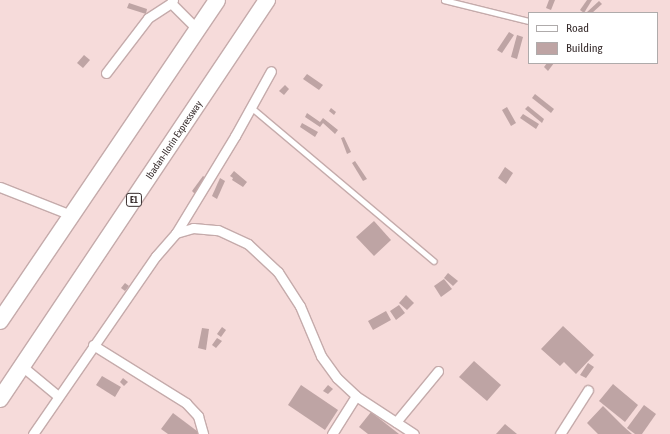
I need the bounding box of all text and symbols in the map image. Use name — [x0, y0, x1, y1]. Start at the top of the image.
legend — [528, 12, 658, 64]
text: Road — [566, 21, 589, 35]
text: Building — [566, 41, 603, 55]
street label: Ibadan-Ilorin Expressway — [143, 98, 205, 182]
road number: E1 — [125, 193, 143, 207]

